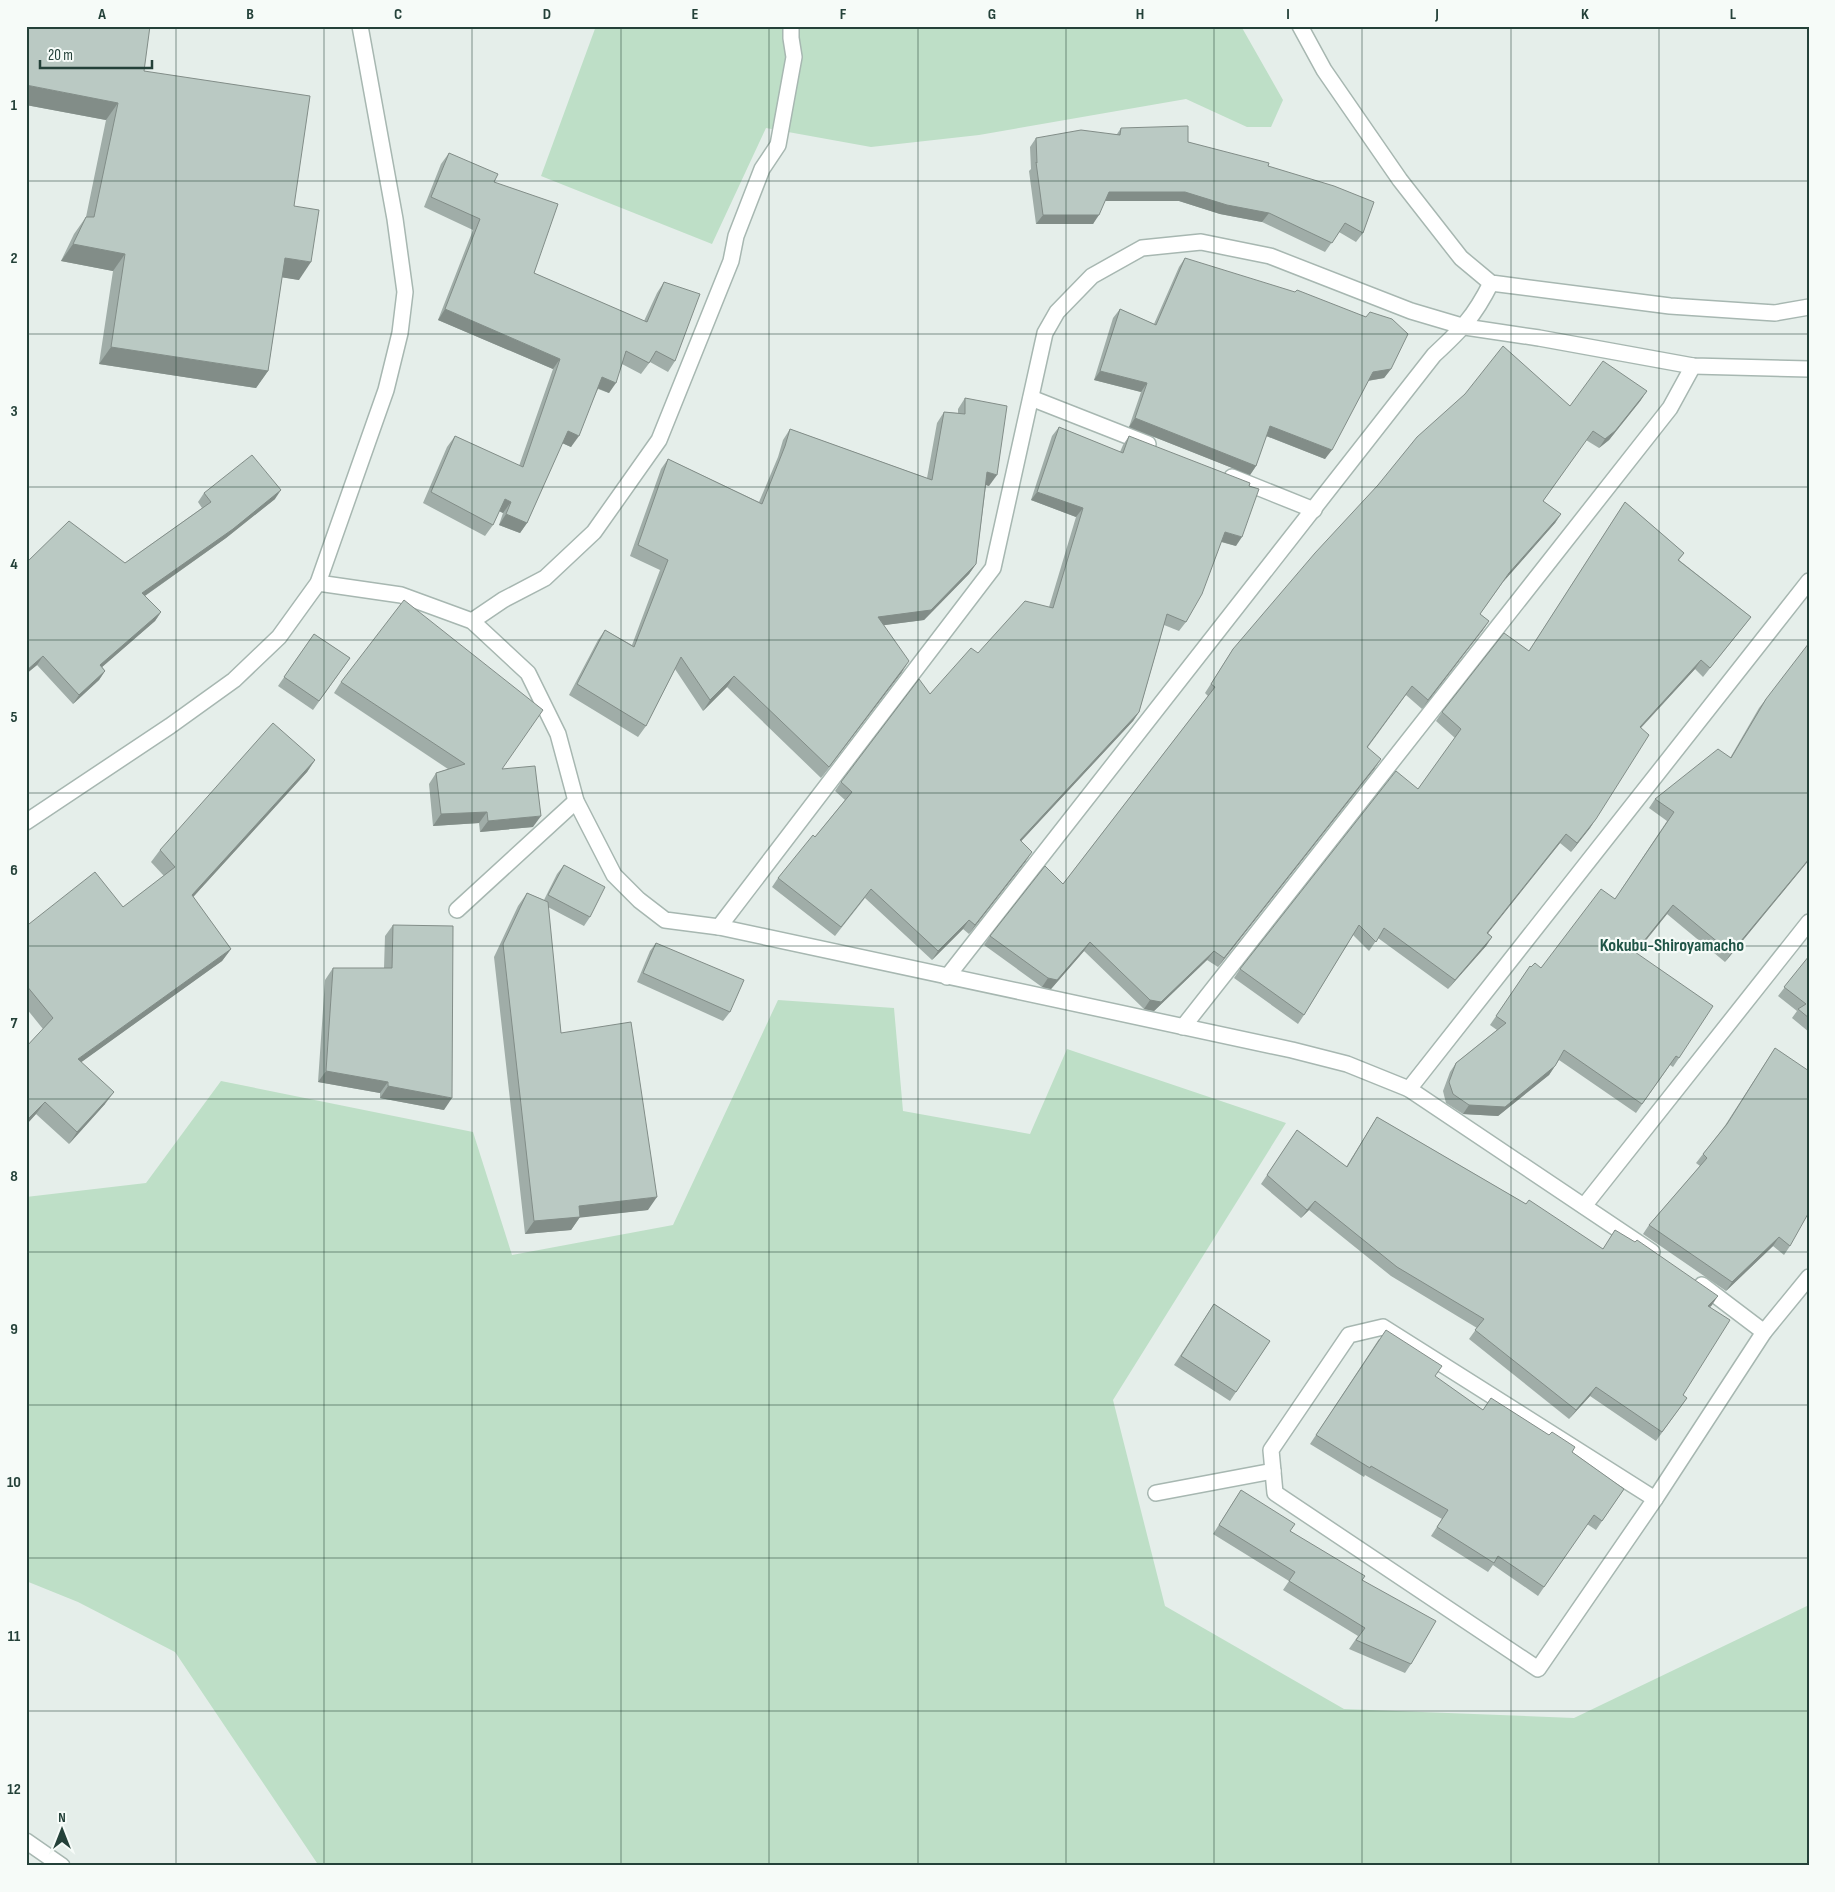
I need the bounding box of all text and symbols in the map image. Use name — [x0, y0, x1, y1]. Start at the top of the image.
text: A — [97, 5, 106, 24]
text: B — [246, 5, 254, 24]
text: C — [394, 5, 402, 24]
text: D — [543, 5, 551, 24]
text: E — [692, 5, 699, 24]
text: F — [840, 5, 847, 24]
text: G — [988, 5, 996, 24]
text: H — [1136, 5, 1144, 24]
text: I — [1286, 5, 1290, 24]
text: J — [1434, 5, 1439, 24]
text: K — [1581, 5, 1589, 24]
text: L — [1730, 5, 1737, 24]
scale bar — [40, 38, 152, 70]
text: 20 m — [48, 46, 73, 65]
text: 1 — [11, 96, 18, 115]
text: 2 — [10, 249, 18, 268]
text: 3 — [10, 402, 18, 421]
text: 4 — [10, 555, 18, 574]
text: 5 — [10, 708, 18, 727]
text: 6 — [10, 861, 18, 880]
district label: Kokubu-Shiroyamacho — [1600, 935, 1744, 956]
text: 7 — [11, 1014, 18, 1033]
text: 8 — [10, 1167, 18, 1186]
text: 9 — [10, 1320, 18, 1339]
text: 10 — [7, 1473, 21, 1492]
text: 11 — [8, 1627, 21, 1646]
text: 12 — [7, 1780, 21, 1799]
north arrow — [38, 1804, 88, 1854]
text: N — [58, 1809, 66, 1826]

